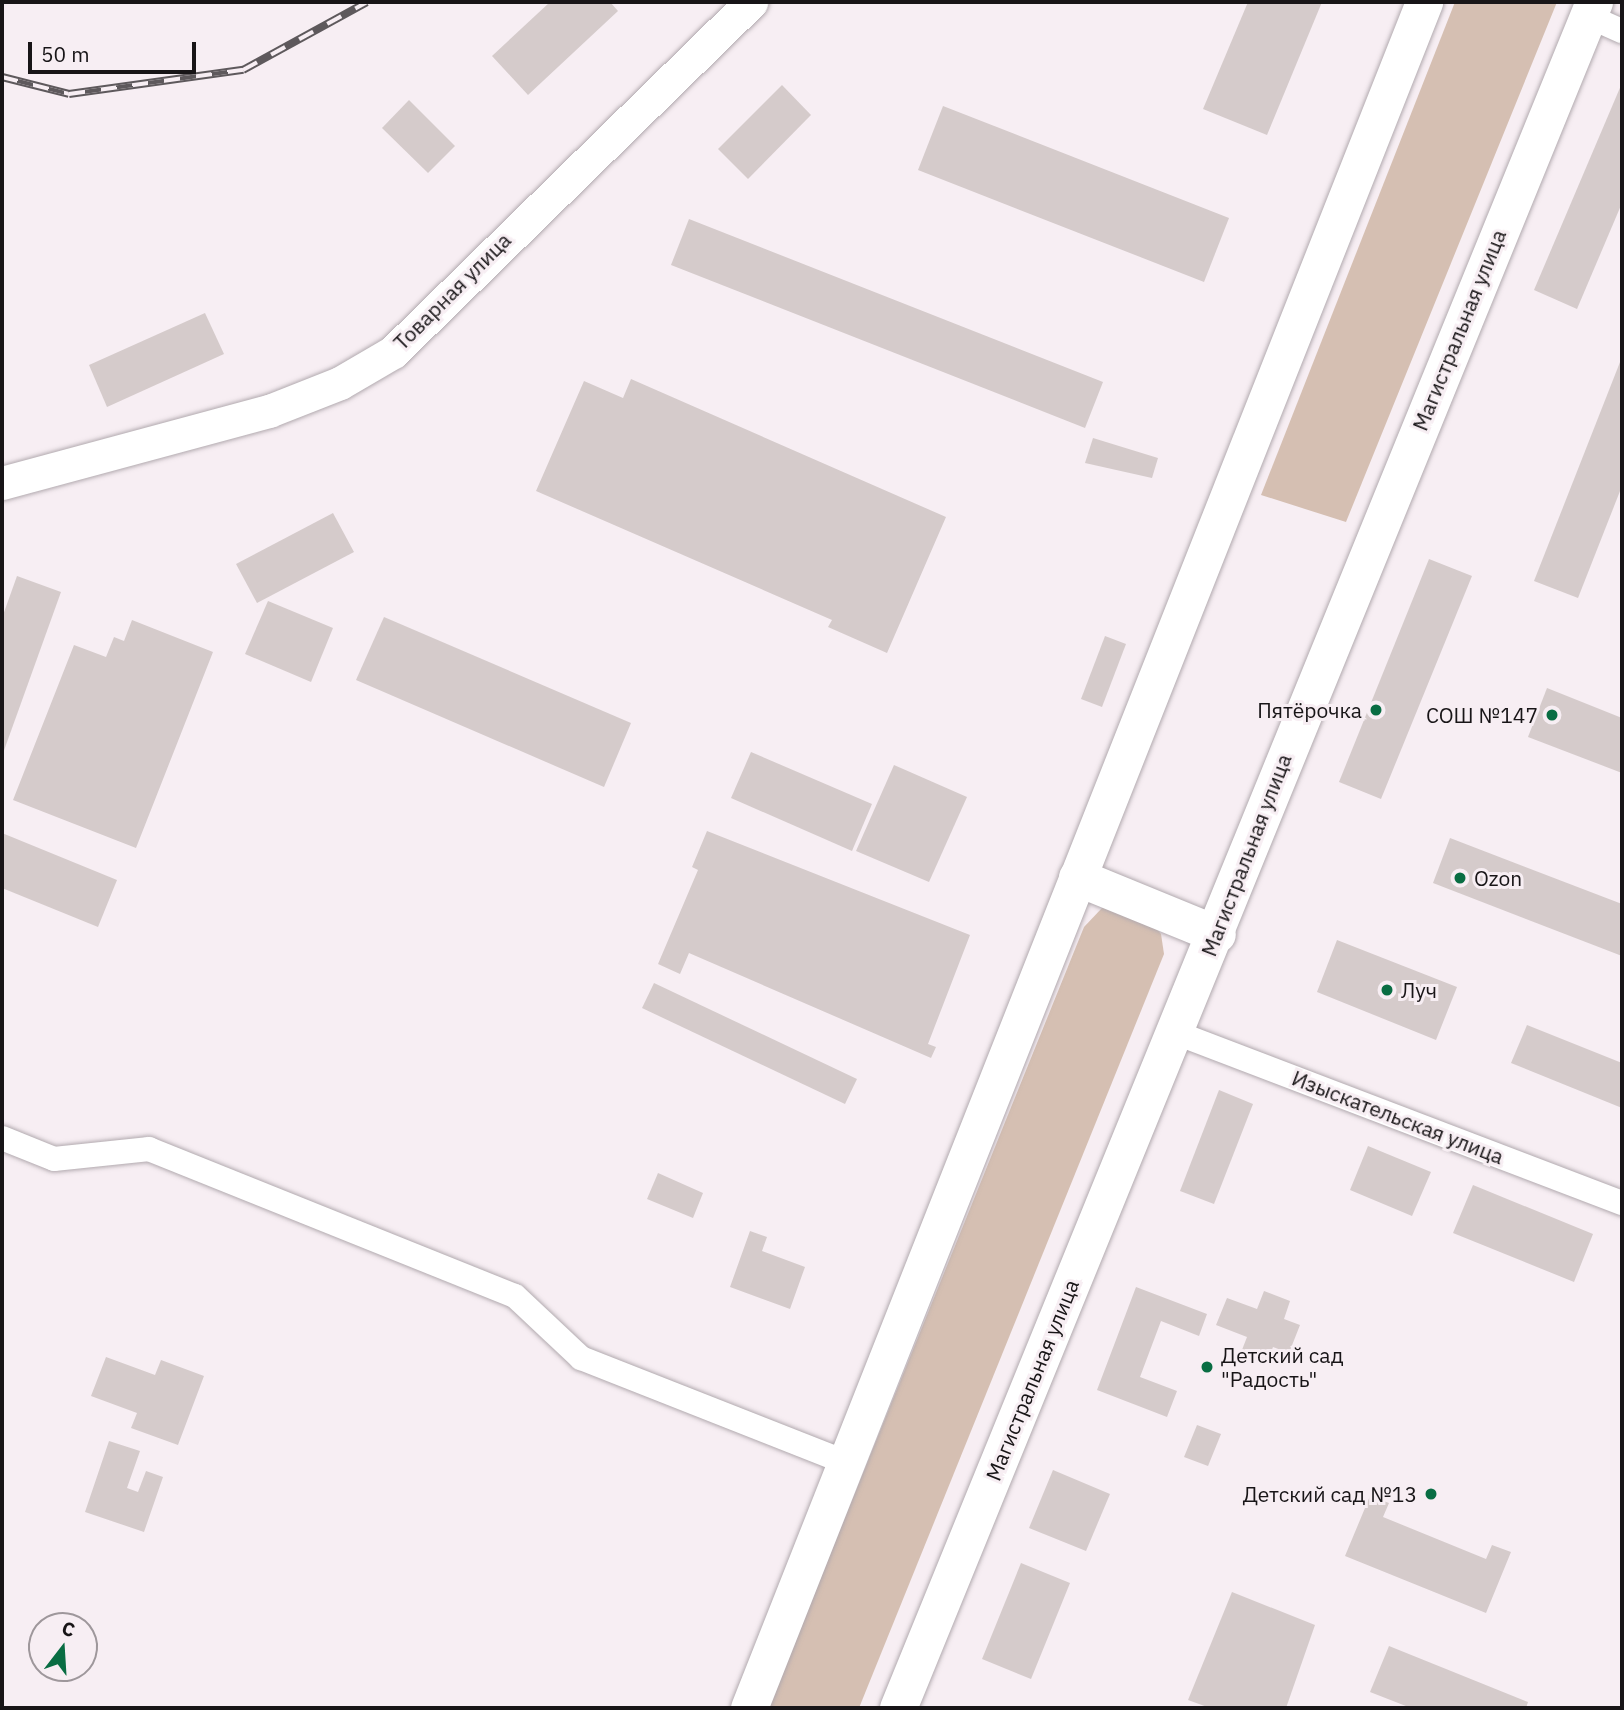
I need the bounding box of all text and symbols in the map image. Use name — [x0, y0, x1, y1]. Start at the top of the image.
scale bar — [32, 28, 200, 72]
text: 50 m — [41, 40, 90, 68]
street label: Магистральная улица — [1407, 226, 1511, 434]
street label: Товарная улица — [388, 227, 516, 355]
place label: Пятёрочка — [1257, 697, 1362, 723]
marker: Пятёрочка — [1368, 702, 1384, 718]
place label: СОШ №147 — [1426, 702, 1538, 728]
marker: СОШ №147 — [1544, 707, 1560, 723]
street label: Магистральная улица — [1196, 750, 1296, 960]
place label: Ozon — [1474, 865, 1522, 891]
marker: Ozon — [1452, 870, 1468, 886]
place label: Луч — [1401, 977, 1437, 1003]
marker: Луч — [1379, 982, 1395, 998]
street label: Изыскательская улица — [1289, 1065, 1507, 1169]
street label: Магистральная улица — [980, 1276, 1084, 1484]
place label: Детский сад "Радость" — [1221, 1342, 1344, 1392]
marker: Детский сад "Радость" — [1199, 1359, 1215, 1375]
place label: Детский сад №13 — [1243, 1481, 1417, 1507]
marker: Детский сад №13 — [1423, 1486, 1439, 1502]
north arrow — [28, 1612, 98, 1682]
text: С — [59, 1616, 78, 1642]

